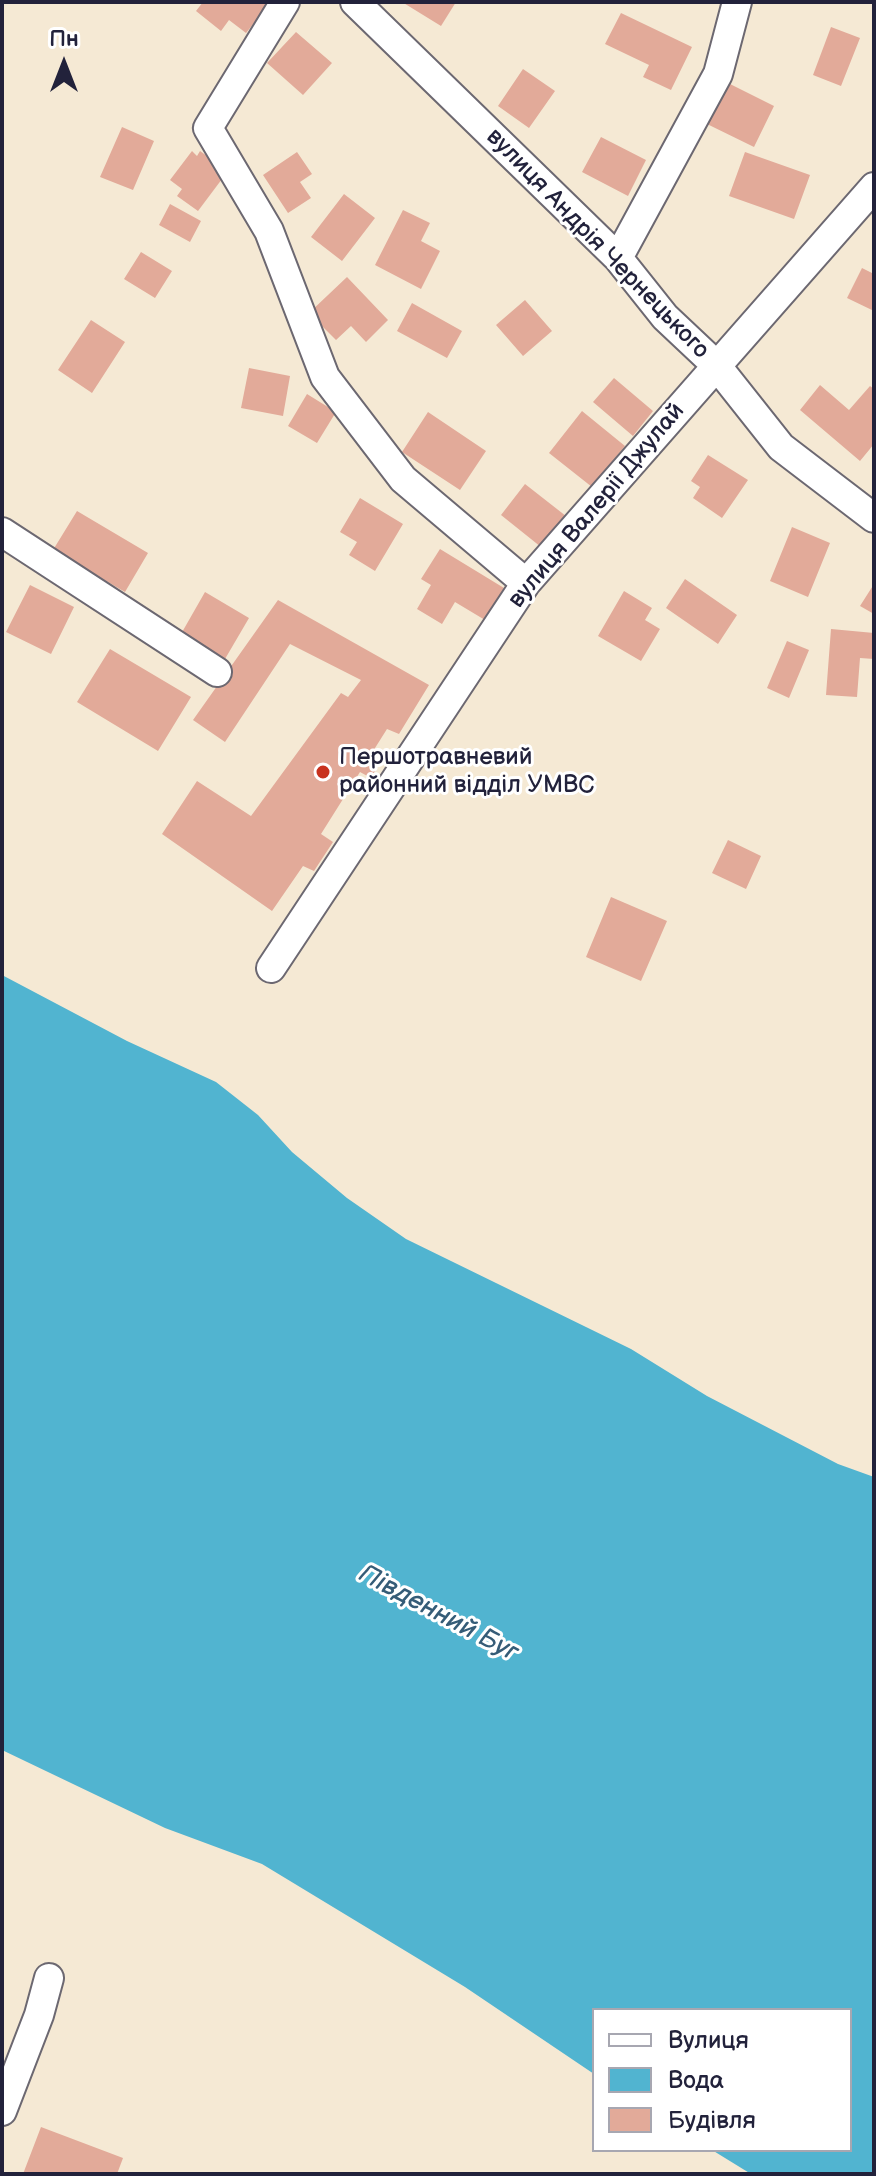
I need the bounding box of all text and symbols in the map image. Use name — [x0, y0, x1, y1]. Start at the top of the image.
north arrow — [24, 24, 104, 104]
text: Пн — [49, 26, 79, 53]
street label: вулиця Андрія Чернецького — [479, 123, 715, 365]
street label: вулиця Валерії Джулай — [503, 398, 691, 614]
place label: Першотравневий районний відділ УМВС — [339, 744, 595, 800]
marker: Першотравневий районний відділ УМВС — [314, 763, 332, 781]
water label: Південний Буг — [353, 1559, 523, 1669]
legend — [592, 2008, 852, 2152]
text: Вулиця — [668, 2026, 749, 2055]
text: Вода — [668, 2066, 724, 2095]
text: Будівля — [668, 2106, 756, 2135]

